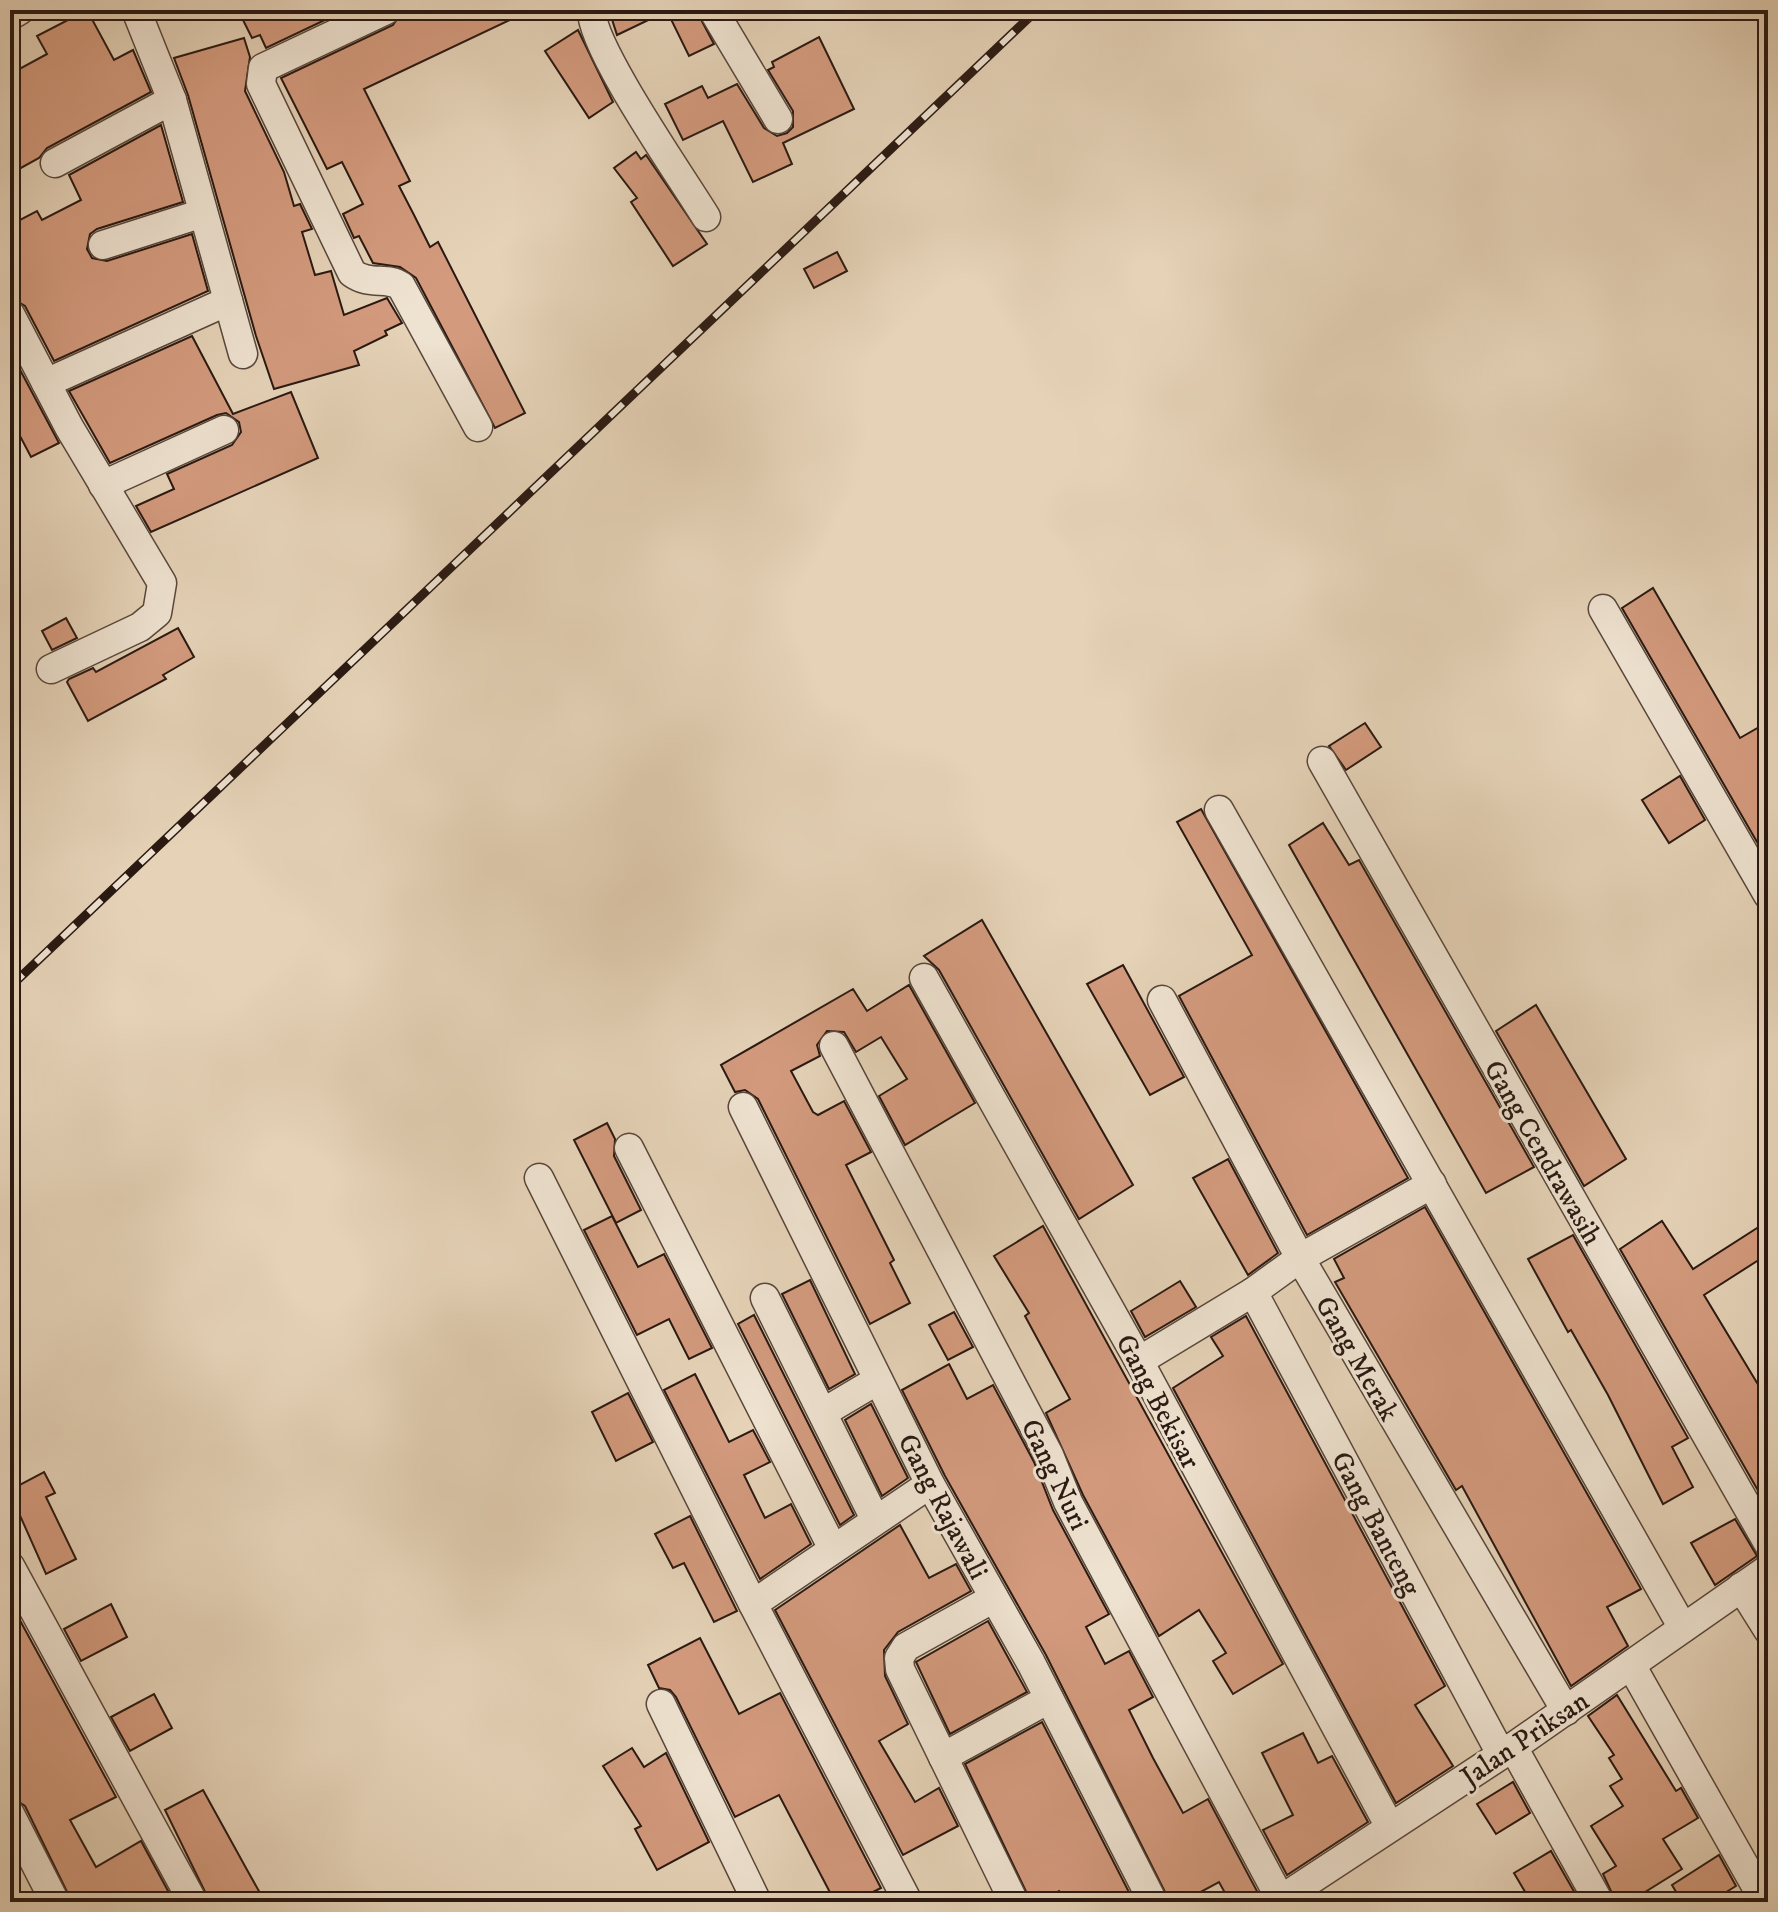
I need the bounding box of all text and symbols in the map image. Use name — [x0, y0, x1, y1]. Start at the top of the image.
street label: Gang Cendrawasih — [1476, 1054, 1610, 1252]
street label: Gang Merak — [1307, 1290, 1407, 1428]
street label: Gang Bekisar — [1108, 1328, 1208, 1476]
street label: Gang Nuri — [1013, 1413, 1097, 1536]
street label: Gang Rajawali — [890, 1428, 996, 1586]
street label: Gang Banteng — [1323, 1445, 1429, 1602]
street label: Jalan Priksan — [1452, 1683, 1596, 1797]

